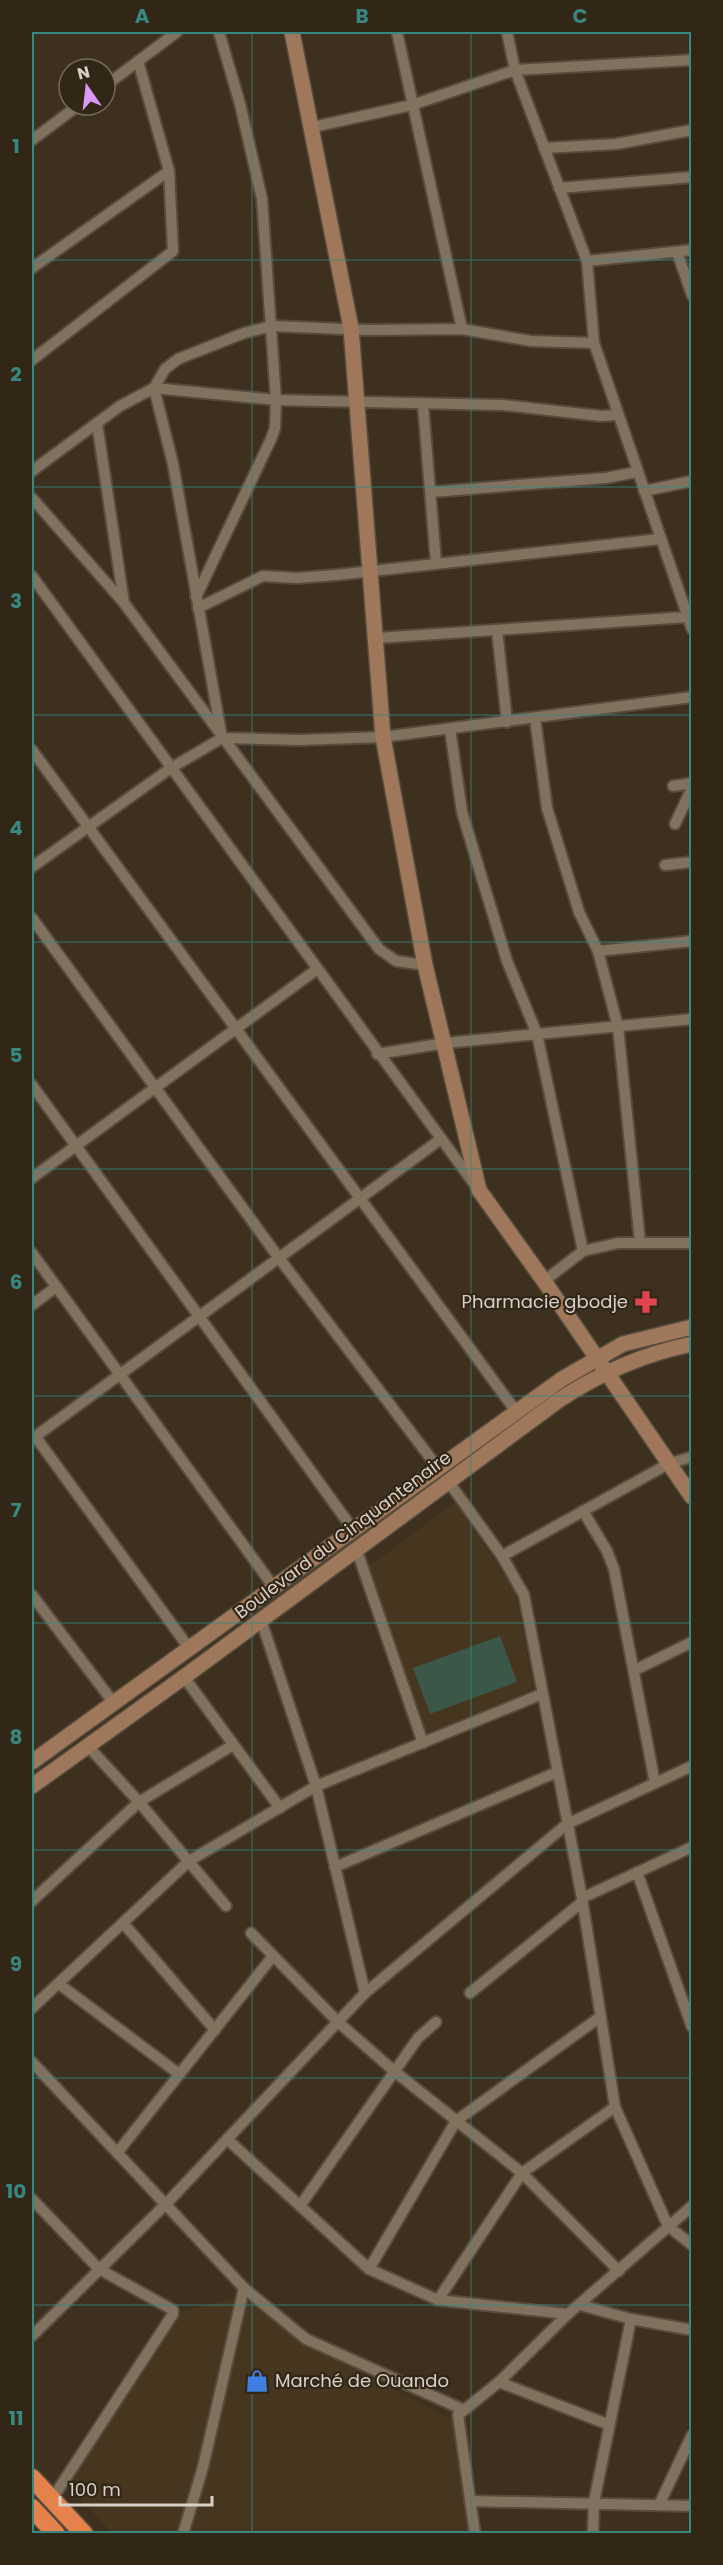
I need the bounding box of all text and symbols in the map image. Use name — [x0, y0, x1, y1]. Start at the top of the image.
text: A — [135, 2, 150, 30]
text: B — [355, 2, 369, 30]
text: C — [572, 2, 588, 30]
north arrow — [57, 57, 117, 117]
text: N — [75, 60, 92, 86]
text: 1 — [12, 132, 20, 160]
text: 2 — [10, 360, 22, 388]
text: 3 — [10, 587, 22, 615]
text: 4 — [9, 814, 23, 842]
text: 5 — [10, 1041, 23, 1069]
text: 6 — [10, 1268, 22, 1296]
place label: Pharmacie gbodje — [462, 1289, 628, 1314]
pharmacy icon: Pharmacie gbodje — [633, 1289, 659, 1315]
street label: Boulevard du Cinquantenaire — [229, 1445, 456, 1624]
text: 7 — [11, 1496, 22, 1524]
text: 8 — [10, 1723, 22, 1751]
text: 9 — [10, 1950, 22, 1978]
text: 10 — [6, 2177, 26, 2205]
shop icon: Marché de Ouando — [244, 2368, 270, 2394]
place label: Marché de Ouando — [275, 2368, 449, 2393]
text: 11 — [8, 2404, 24, 2432]
scale bar — [60, 2469, 212, 2507]
text: 100 m — [69, 2477, 121, 2502]

